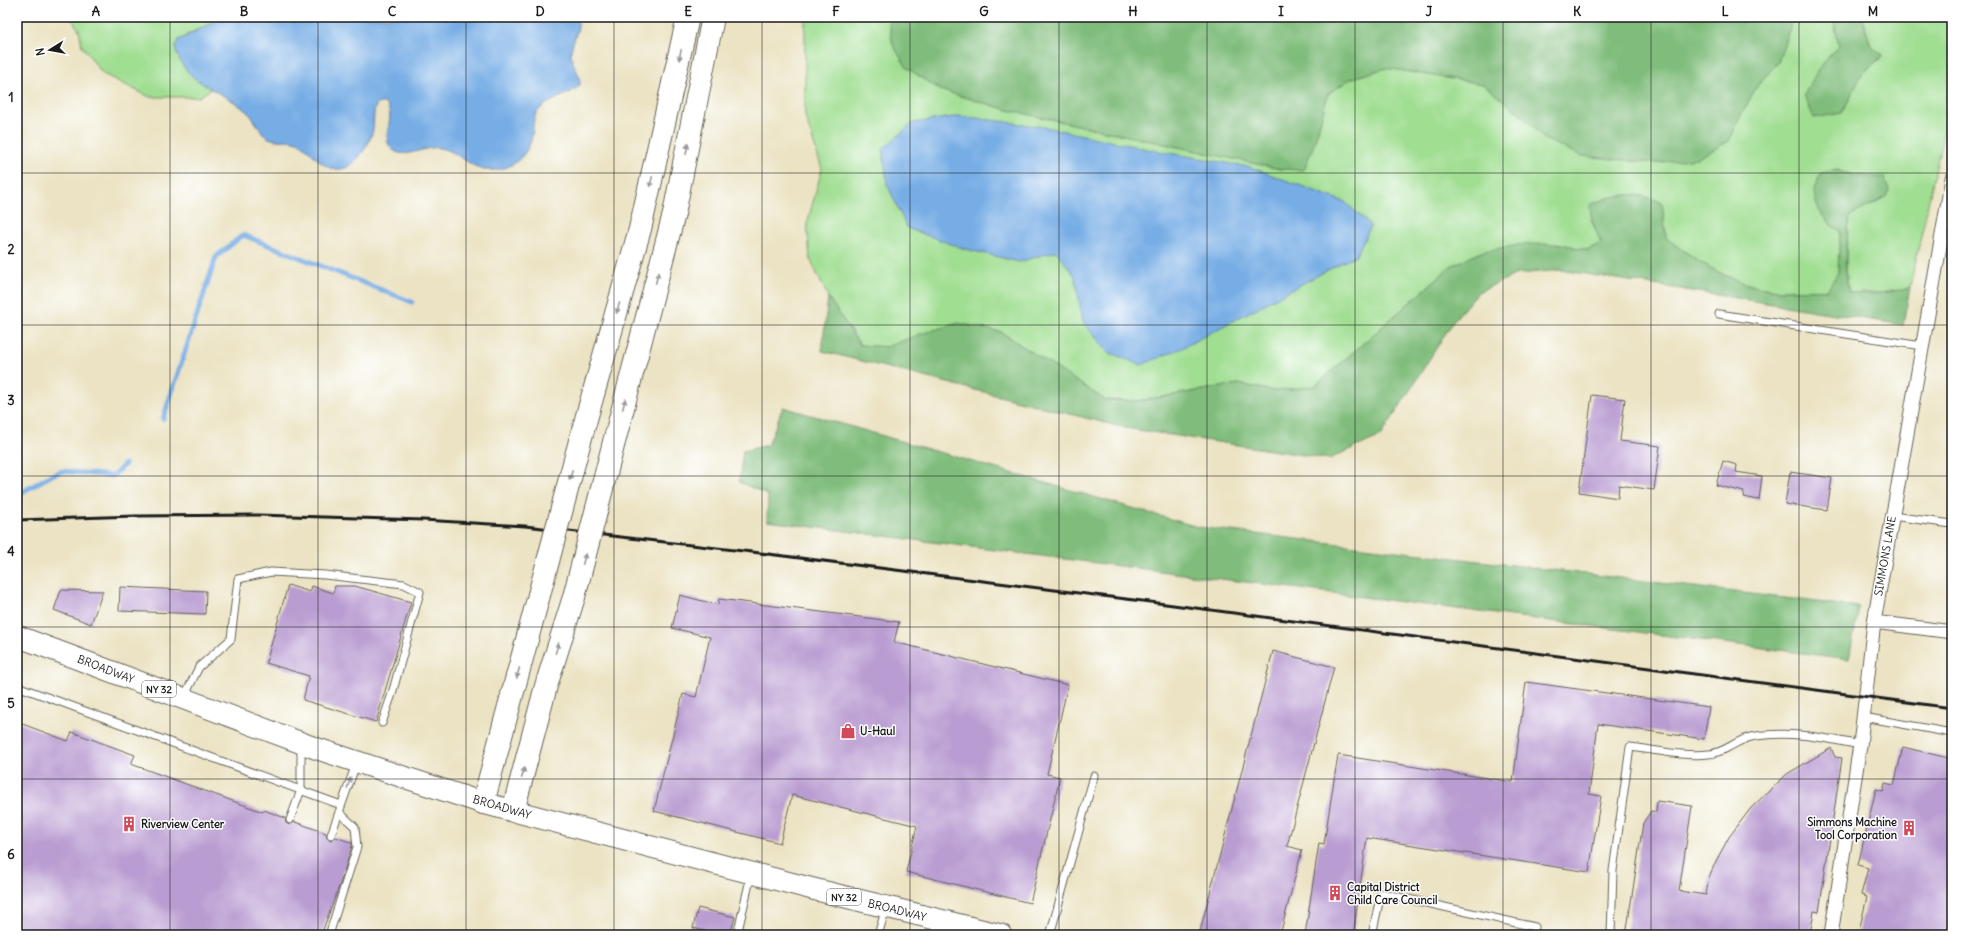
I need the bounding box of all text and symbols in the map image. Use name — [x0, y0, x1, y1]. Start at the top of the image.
text: A — [92, 3, 101, 20]
text: B — [240, 3, 249, 20]
text: C — [388, 3, 397, 20]
text: D — [535, 3, 545, 20]
text: E — [684, 3, 692, 20]
text: F — [832, 3, 840, 20]
text: G — [979, 3, 989, 20]
text: H — [1128, 3, 1138, 20]
text: I — [1278, 3, 1284, 20]
text: J — [1426, 3, 1433, 20]
text: K — [1573, 3, 1582, 20]
text: L — [1721, 3, 1729, 20]
text: M — [1868, 3, 1878, 20]
north arrow — [30, 30, 70, 70]
text: N — [33, 47, 48, 57]
one-way arrow — [676, 49, 682, 61]
text: 1 — [8, 89, 14, 106]
one-way arrow — [685, 143, 691, 155]
one-way arrow — [648, 176, 654, 188]
text: 2 — [7, 241, 15, 258]
one-way arrow — [654, 272, 660, 284]
one-way arrow — [615, 302, 621, 314]
text: 3 — [7, 392, 15, 409]
one-way arrow — [621, 398, 627, 410]
one-way arrow — [567, 469, 573, 481]
street label: SIMMONS LANE — [1871, 515, 1899, 597]
text: 4 — [7, 543, 15, 560]
one-way arrow — [581, 553, 587, 565]
one-way arrow — [554, 642, 560, 654]
street label: BROADWAY — [76, 652, 136, 686]
one-way arrow — [515, 667, 521, 679]
road number: NY 32 — [142, 681, 176, 697]
text: 5 — [7, 695, 15, 712]
shop icon: U-Haul — [839, 722, 857, 740]
place label: U-Haul — [860, 724, 895, 738]
one-way arrow — [520, 767, 526, 779]
one-way arrow — [346, 777, 352, 789]
street label: BROADWAY — [471, 792, 533, 822]
building icon: Riverview Center — [120, 815, 138, 833]
place label: Simmons Machine Tool Corporation — [1807, 815, 1898, 843]
place label: Riverview Center — [141, 817, 225, 831]
building icon: Simmons Machine Tool Corporation — [1900, 819, 1918, 837]
text: 6 — [7, 846, 15, 863]
place label: Capital District Child Care Council — [1347, 880, 1437, 907]
building icon: Capital District Child Care Council — [1326, 884, 1344, 902]
road number: NY 32 — [827, 889, 861, 905]
street label: BROADWAY — [866, 896, 928, 924]

